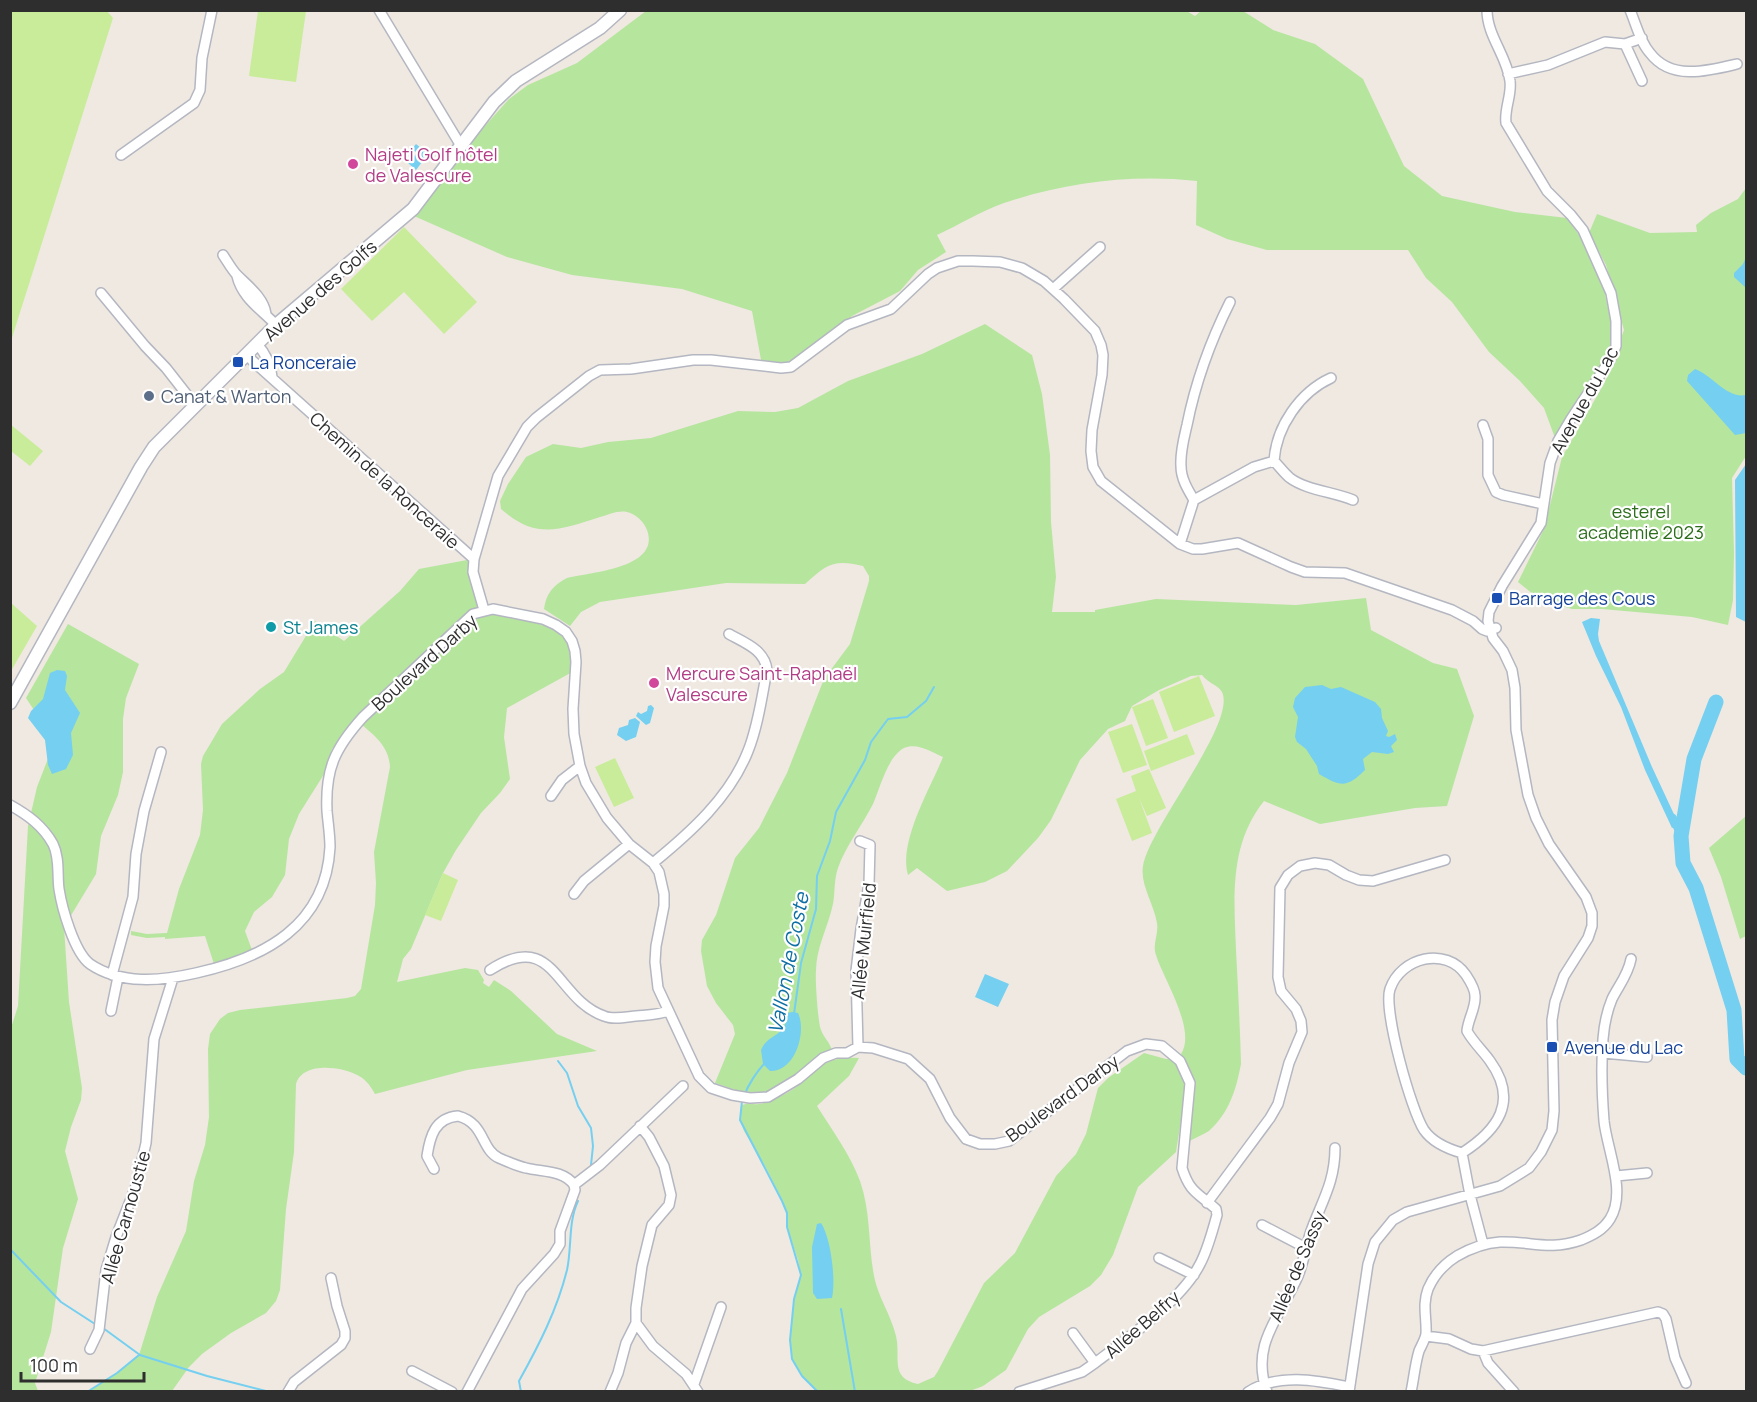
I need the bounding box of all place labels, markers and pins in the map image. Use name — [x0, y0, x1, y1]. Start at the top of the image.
place label: Najeti Golf hôtel de Valescure — [365, 142, 498, 187]
marker: Najeti Golf hôtel de Valescure — [346, 157, 360, 171]
place label: La Ronceraie — [250, 350, 356, 374]
marker: La Ronceraie — [231, 355, 245, 369]
place label: Canat & Warton — [161, 384, 291, 408]
marker: Canat & Warton — [142, 389, 156, 403]
place label: Barrage des Cous — [1509, 586, 1655, 610]
marker: Barrage des Cous — [1490, 591, 1504, 605]
place label: St James — [283, 615, 358, 639]
marker: St James — [264, 620, 278, 634]
place label: Mercure Saint-Raphaël Valescure — [666, 661, 857, 706]
marker: Mercure Saint-Raphaël Valescure — [647, 676, 661, 690]
place label: Avenue du Lac — [1564, 1035, 1683, 1059]
marker: Avenue du Lac — [1545, 1040, 1559, 1054]

